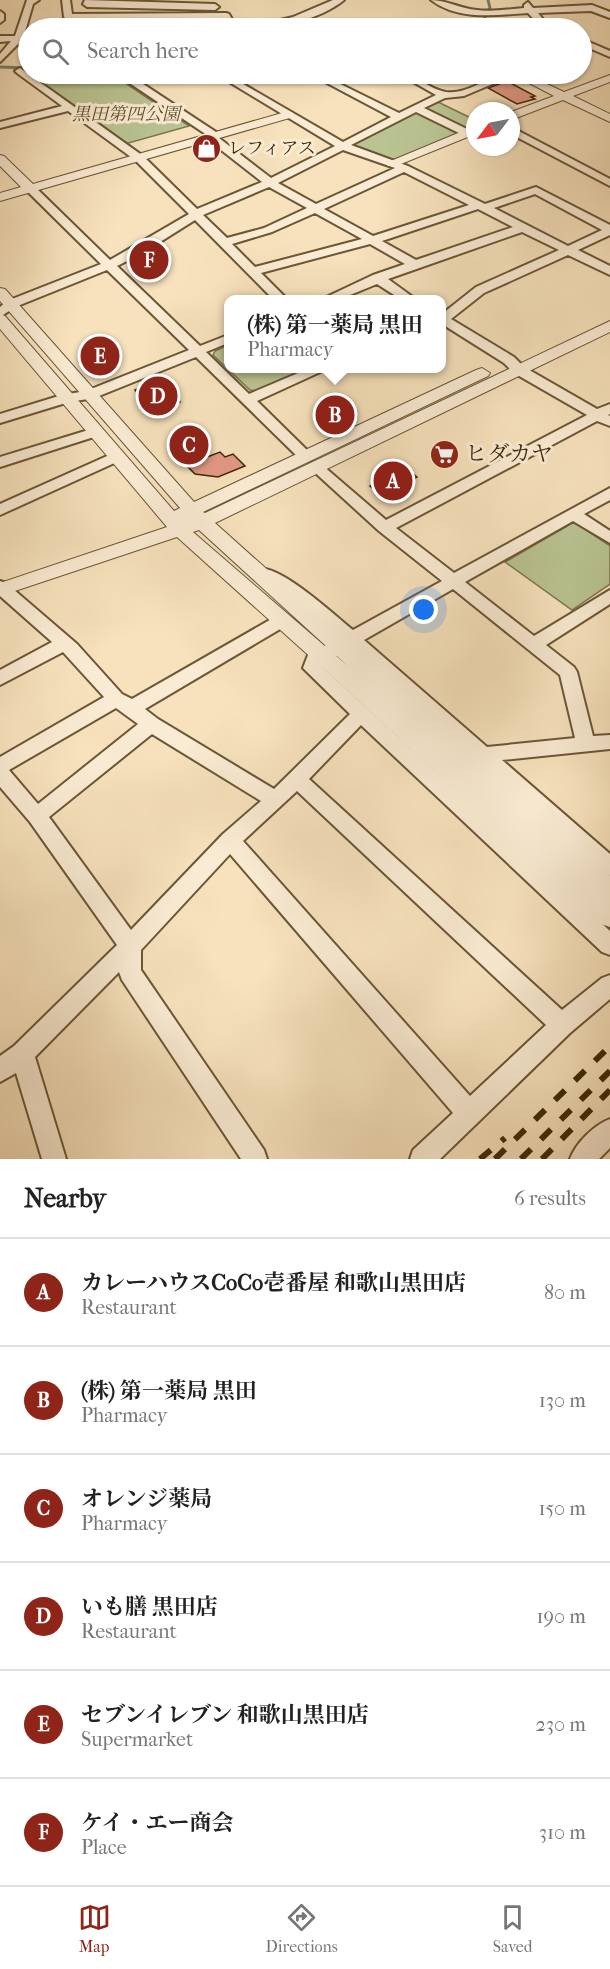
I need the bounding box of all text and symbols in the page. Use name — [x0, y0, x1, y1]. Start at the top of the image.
search box — [18, 18, 592, 84]
icon: search — [39, 35, 72, 68]
text: Search here — [87, 38, 199, 64]
north arrow — [466, 102, 520, 156]
park label: 黒田第四公園 — [72, 104, 183, 125]
shop icon: レフィアス — [191, 132, 223, 164]
place label: レフィアス — [228, 138, 316, 159]
pin: F — [130, 238, 168, 282]
popup — [224, 295, 446, 373]
text: (株) 第一薬局 黒田 — [247, 312, 423, 338]
pin: E — [80, 334, 120, 378]
text: Pharmacy — [247, 338, 333, 361]
pin: D — [138, 374, 178, 418]
pin: B — [316, 392, 354, 438]
pin: C — [170, 422, 208, 468]
supermarket icon: ヒダカヤ — [428, 438, 460, 470]
place label: ヒダカヤ — [465, 441, 553, 467]
pin: A — [374, 458, 412, 504]
your location — [409, 595, 438, 624]
text: Nearby — [24, 1183, 106, 1214]
text: 6 results — [514, 1187, 586, 1210]
text: カレーハウスCoCo壱番屋 和歌山黒田店 — [81, 1270, 466, 1296]
text: A — [37, 1281, 50, 1304]
text: 80 m — [544, 1281, 586, 1304]
text: Restaurant — [81, 1296, 177, 1319]
text: (株) 第一薬局 黒田 — [81, 1378, 257, 1404]
text: B — [37, 1389, 50, 1412]
text: 130 m — [539, 1389, 586, 1412]
text: Pharmacy — [81, 1404, 167, 1427]
text: オレンジ薬局 — [81, 1486, 212, 1512]
text: C — [37, 1497, 50, 1520]
text: 150 m — [538, 1497, 586, 1520]
text: Pharmacy — [81, 1512, 167, 1535]
text: いも膳 黒田店 — [81, 1594, 218, 1620]
text: D — [36, 1605, 51, 1628]
text: 190 m — [536, 1605, 586, 1628]
text: Restaurant — [81, 1620, 177, 1643]
text: セブンイレブン 和歌山黒田店 — [81, 1702, 369, 1728]
text: E — [37, 1713, 50, 1736]
text: 230 m — [536, 1713, 586, 1736]
text: Supermarket — [81, 1728, 193, 1751]
text: ケイ・エー商会 — [81, 1810, 233, 1836]
text: F — [38, 1821, 49, 1844]
text: 310 m — [539, 1821, 586, 1844]
text: Place — [81, 1836, 127, 1859]
tab: Map — [78, 1901, 111, 1956]
tab: Directions — [266, 1901, 338, 1956]
tab: Saved — [493, 1901, 532, 1956]

